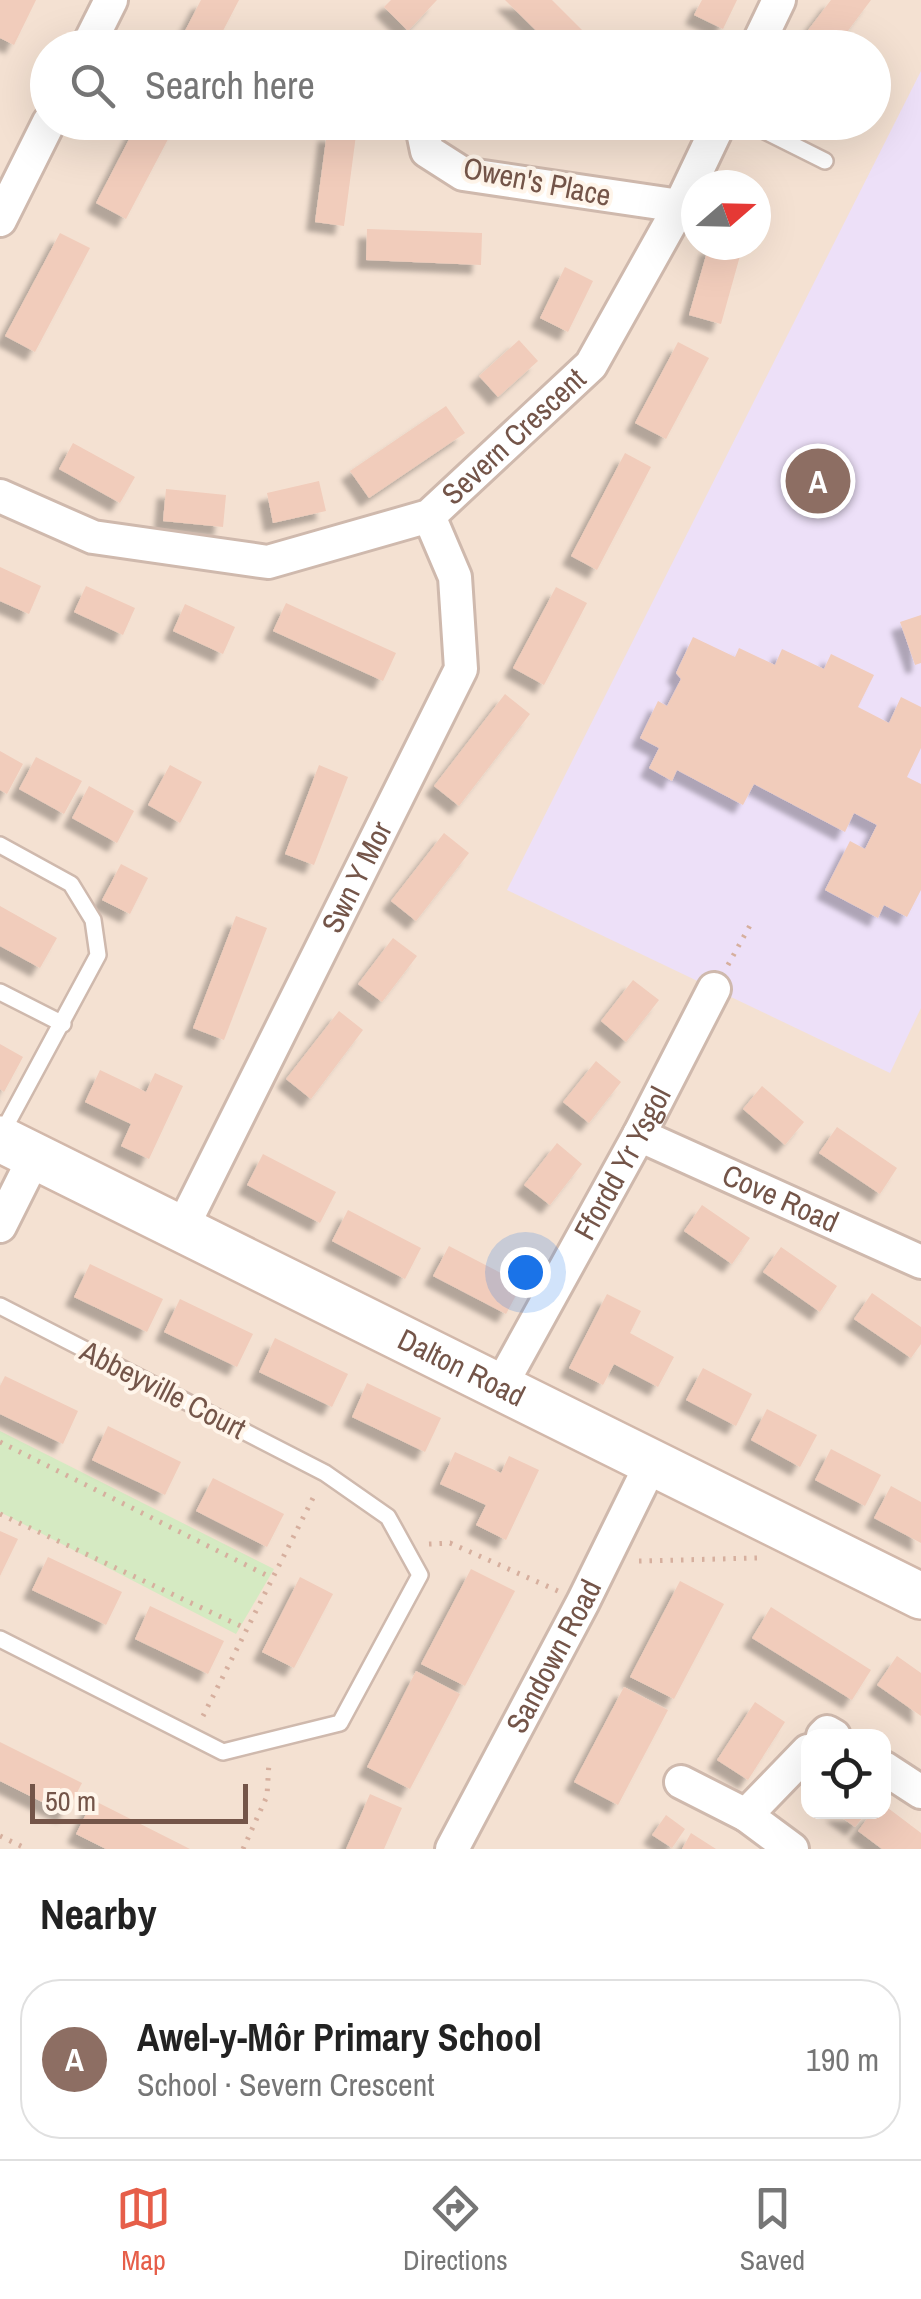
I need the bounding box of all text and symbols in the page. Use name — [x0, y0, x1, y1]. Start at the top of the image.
search box — [30, 30, 891, 140]
icon: search — [65, 58, 120, 113]
text: Search here — [145, 60, 315, 111]
street label: Owen's Place — [460, 147, 614, 215]
north arrow — [681, 170, 771, 260]
street label: Severn Crescent — [433, 359, 594, 513]
pin: A — [786, 444, 850, 518]
street label: Swn Y Mor — [312, 814, 401, 939]
street label: Ffordd Yr Ysgol — [564, 1080, 679, 1247]
street label: Cove Road — [716, 1154, 845, 1241]
your location — [500, 1247, 551, 1298]
street label: Dalton Road — [392, 1319, 532, 1415]
street label: Abbeyville Court — [73, 1330, 253, 1448]
street label: Sandown Road — [496, 1572, 610, 1740]
map controls — [801, 1729, 891, 1819]
button: locate — [801, 1729, 891, 1819]
scale bar — [30, 1779, 248, 1824]
text: 50 m — [45, 1782, 96, 1820]
text: Nearby — [40, 1886, 157, 1942]
text: Awel-y-Môr Primary School — [137, 2012, 542, 2063]
text: A — [65, 2038, 84, 2081]
text: 190 m — [806, 2038, 879, 2081]
text: School · Severn Crescent — [137, 2063, 435, 2106]
tab: Map — [116, 2181, 171, 2279]
tab: Directions — [403, 2181, 508, 2279]
tab: Saved — [740, 2181, 805, 2279]

